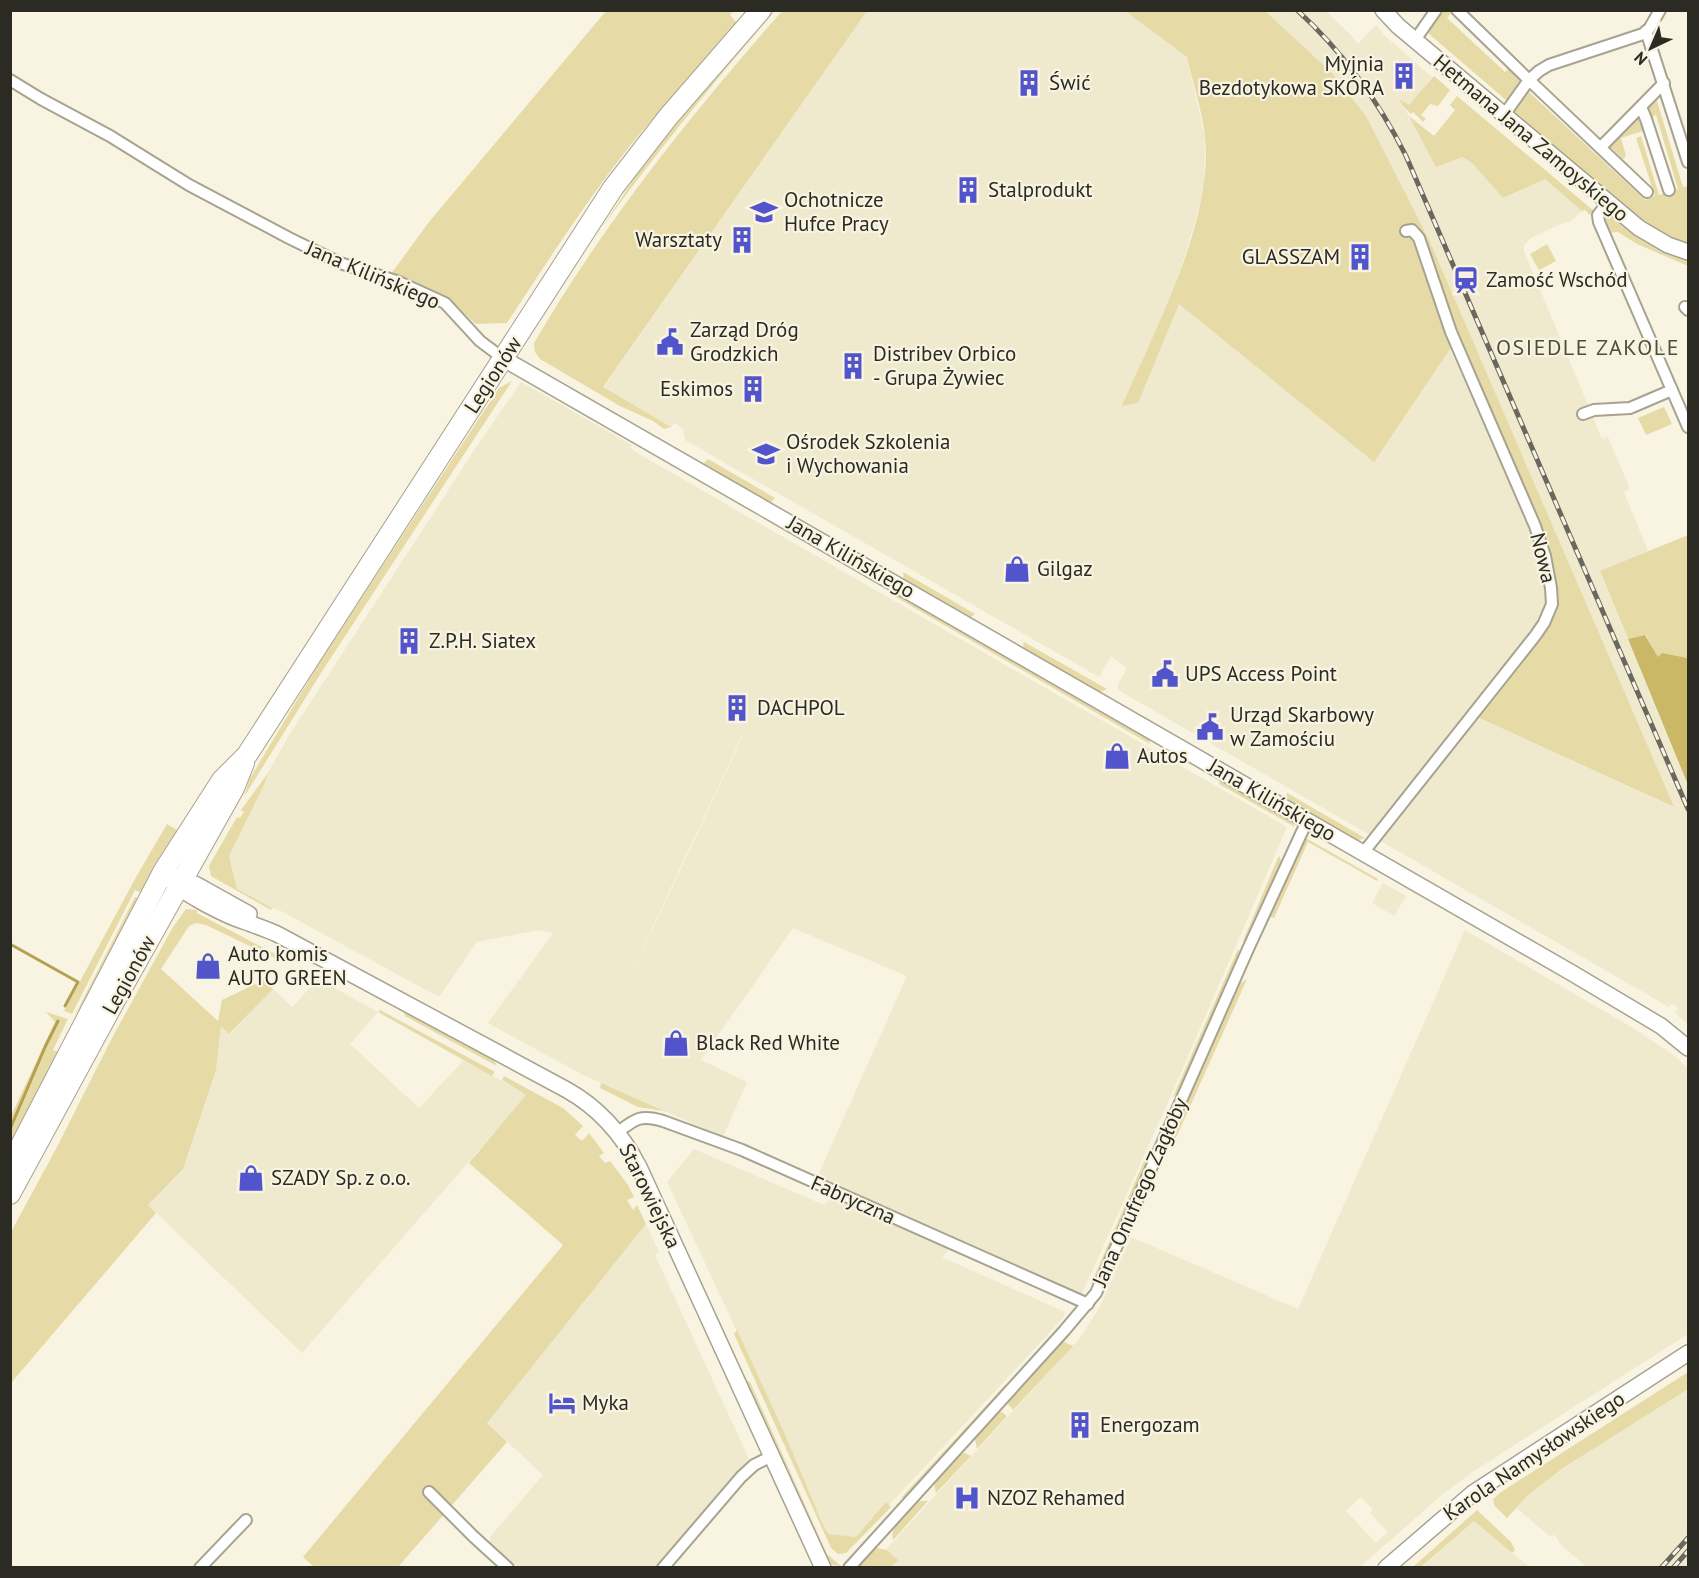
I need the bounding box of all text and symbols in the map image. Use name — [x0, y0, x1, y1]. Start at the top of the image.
north arrow — [1621, 18, 1681, 78]
street label: Hetmana Jana Zamoyskiego — [1428, 48, 1635, 227]
text: N — [1630, 48, 1651, 70]
place label: Myjnia Bezdotykowa SKÓRA — [1199, 50, 1385, 101]
building icon: Myjnia Bezdotykowa SKÓRA — [1389, 61, 1419, 91]
building icon: Świć — [1014, 68, 1044, 98]
place label: Świć — [1049, 69, 1091, 96]
building icon: Stalprodukt — [953, 175, 983, 205]
place label: Stalprodukt — [988, 176, 1092, 203]
place label: Ochotnicze Hufce Pracy — [784, 186, 889, 237]
school or university icon: Ochotnicze Hufce Pracy — [749, 197, 779, 227]
building icon: Warsztaty — [727, 225, 757, 255]
place label: Warsztaty — [635, 226, 722, 253]
street label: Jana Kilińskiego — [301, 234, 444, 315]
building icon: GLASSZAM — [1345, 242, 1375, 272]
place label: GLASSZAM — [1242, 243, 1340, 270]
station icon: Zamość Wschód — [1451, 265, 1481, 295]
place label: Zamość Wschód — [1486, 266, 1628, 293]
place label: Zarząd Dróg Grodzkich — [690, 316, 799, 367]
public building icon: Zarząd Dróg Grodzkich — [655, 327, 685, 357]
street label: Legionów — [458, 331, 528, 418]
district label: OSIEDLE ZAKOLE — [1496, 333, 1680, 361]
place label: Distribev Orbico - Grupa Żywiec — [873, 340, 1016, 391]
building icon: Distribev Orbico - Grupa Żywiec — [838, 351, 868, 381]
building icon: Eskimos — [738, 374, 768, 404]
place label: Eskimos — [660, 375, 733, 402]
place label: Ośrodek Szkolenia i Wychowania — [786, 428, 951, 479]
school or university icon: Ośrodek Szkolenia i Wychowania — [751, 439, 781, 469]
street label: Jana Kilińskiego — [782, 509, 920, 604]
street label: Nowa — [1524, 530, 1563, 586]
shop icon: Gilgaz — [1002, 554, 1032, 584]
place label: Gilgaz — [1037, 555, 1093, 582]
building icon: Z.P.H. Siatex — [394, 626, 424, 656]
place label: Z.P.H. Siatex — [429, 627, 536, 654]
public building icon: UPS Access Point — [1150, 659, 1180, 689]
place label: UPS Access Point — [1185, 660, 1337, 687]
building icon: DACHPOL — [722, 693, 752, 723]
place label: DACHPOL — [757, 694, 845, 721]
place label: Urząd Skarbowy w Zamościu — [1230, 701, 1374, 752]
public building icon: Urząd Skarbowy w Zamościu — [1195, 712, 1225, 742]
shop icon: Autos — [1102, 741, 1132, 771]
place label: Autos — [1137, 742, 1188, 769]
street label: Jana Kilińskiego — [1203, 752, 1341, 847]
street label: Legionów — [96, 930, 162, 1019]
place label: Auto komis AUTO GREEN — [228, 940, 347, 991]
shop icon: Auto komis AUTO GREEN — [193, 951, 223, 981]
shop icon: Black Red White — [661, 1028, 691, 1058]
place label: Black Red White — [696, 1029, 840, 1056]
street label: Jana Onufrego Zagłoby — [1085, 1093, 1193, 1291]
street label: Starowiejska — [613, 1139, 687, 1253]
shop icon: SZADY Sp. z o.o. — [236, 1163, 266, 1193]
place label: SZADY Sp. z o.o. — [271, 1164, 411, 1191]
street label: Fabryczna — [807, 1169, 900, 1230]
street label: Karola Namysłowskiego — [1438, 1385, 1630, 1526]
hotel icon: Myka — [547, 1388, 577, 1418]
place label: Myka — [582, 1389, 629, 1416]
building icon: Energozam — [1065, 1410, 1095, 1440]
place label: Energozam — [1100, 1411, 1200, 1438]
hospital icon: NZOZ Rehamed — [952, 1483, 982, 1513]
place label: NZOZ Rehamed — [987, 1484, 1125, 1511]

